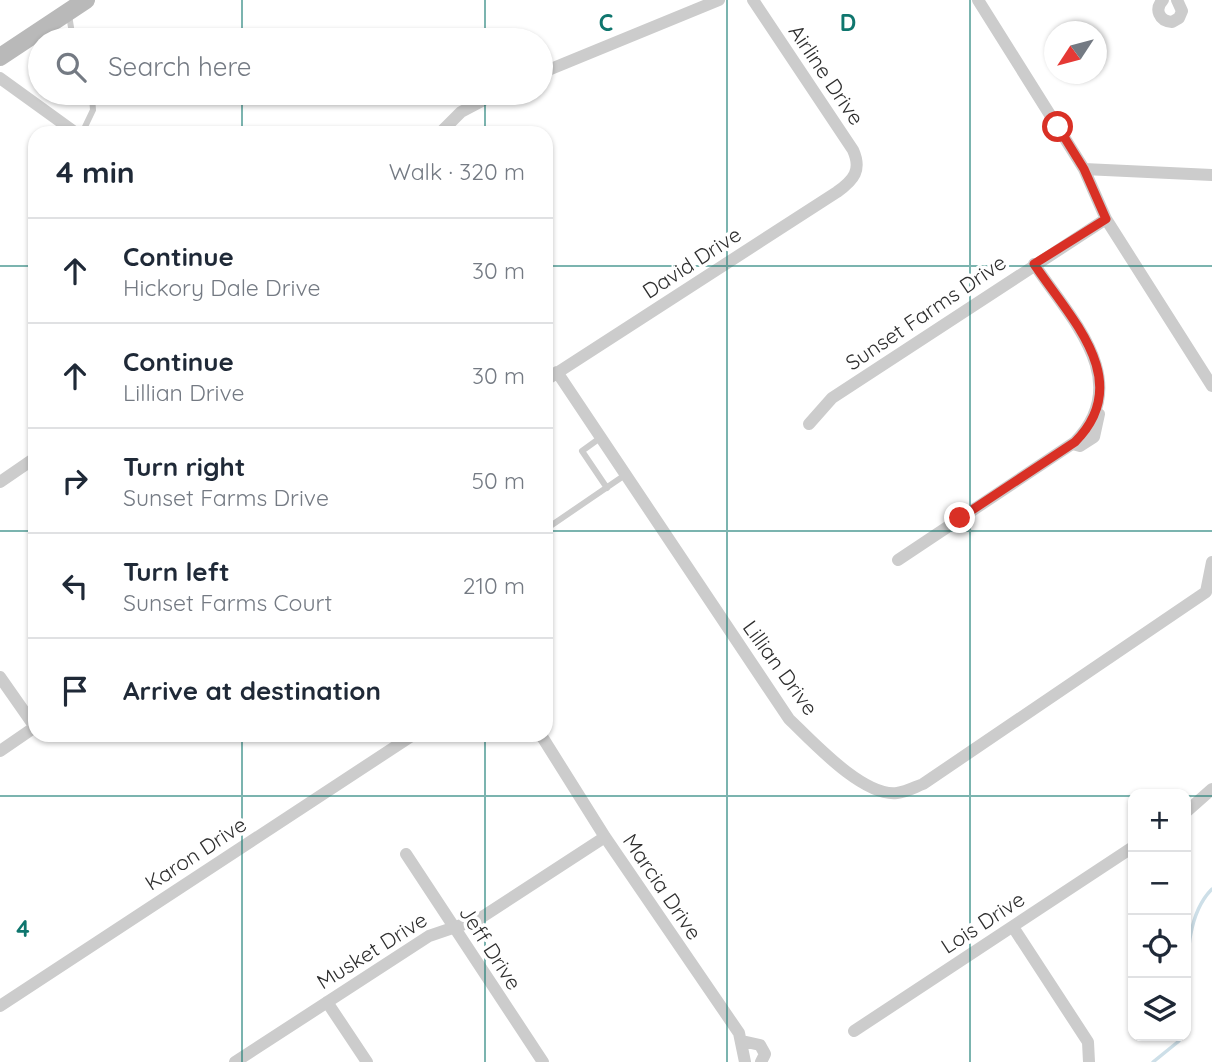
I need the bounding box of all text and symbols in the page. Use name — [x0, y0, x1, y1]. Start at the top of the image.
text: C — [599, 8, 613, 37]
street label: Airline Drive — [783, 20, 869, 130]
north arrow — [1044, 21, 1107, 84]
search box — [28, 28, 553, 105]
icon: search — [52, 48, 90, 86]
text: Search here — [108, 50, 252, 83]
route start — [1042, 111, 1073, 142]
text: 4 min — [56, 153, 135, 191]
text: Walk · 320 m — [389, 157, 525, 186]
street label: David Drive — [637, 221, 746, 304]
text: Continue — [123, 240, 234, 273]
street label: Sunset Farms Drive — [840, 249, 1011, 376]
icon: ahead — [56, 252, 94, 290]
text: 30 m — [472, 256, 525, 285]
text: Hickory Dale Drive — [123, 273, 320, 302]
text: Continue — [123, 345, 234, 378]
icon: ahead — [56, 357, 94, 395]
text: 30 m — [472, 361, 525, 390]
text: Lillian Drive — [123, 378, 245, 407]
text: Turn right — [123, 450, 245, 483]
icon: right — [56, 462, 94, 500]
text: 50 m — [472, 466, 525, 495]
text: Sunset Farms Drive — [123, 483, 329, 512]
route end — [944, 502, 975, 533]
text: Turn left — [123, 555, 230, 588]
icon: left — [56, 567, 94, 605]
text: 210 m — [463, 571, 525, 600]
text: Sunset Farms Court — [123, 588, 332, 617]
street label: Lillian Drive — [738, 615, 824, 720]
icon: arrive — [56, 672, 94, 710]
text: Arrive at destination — [123, 674, 381, 707]
map controls — [1128, 789, 1191, 1041]
button: + — [1128, 789, 1191, 852]
street label: Karon Drive — [140, 811, 251, 896]
street label: Marcia Drive — [618, 829, 708, 944]
button: − — [1128, 852, 1191, 915]
street label: Lois Drive — [936, 886, 1029, 959]
street label: Jeff Drive — [454, 900, 528, 994]
street label: Musket Drive — [311, 906, 431, 994]
text: 4 — [16, 914, 30, 943]
button: locate — [1128, 915, 1191, 978]
button: layers — [1128, 978, 1191, 1041]

